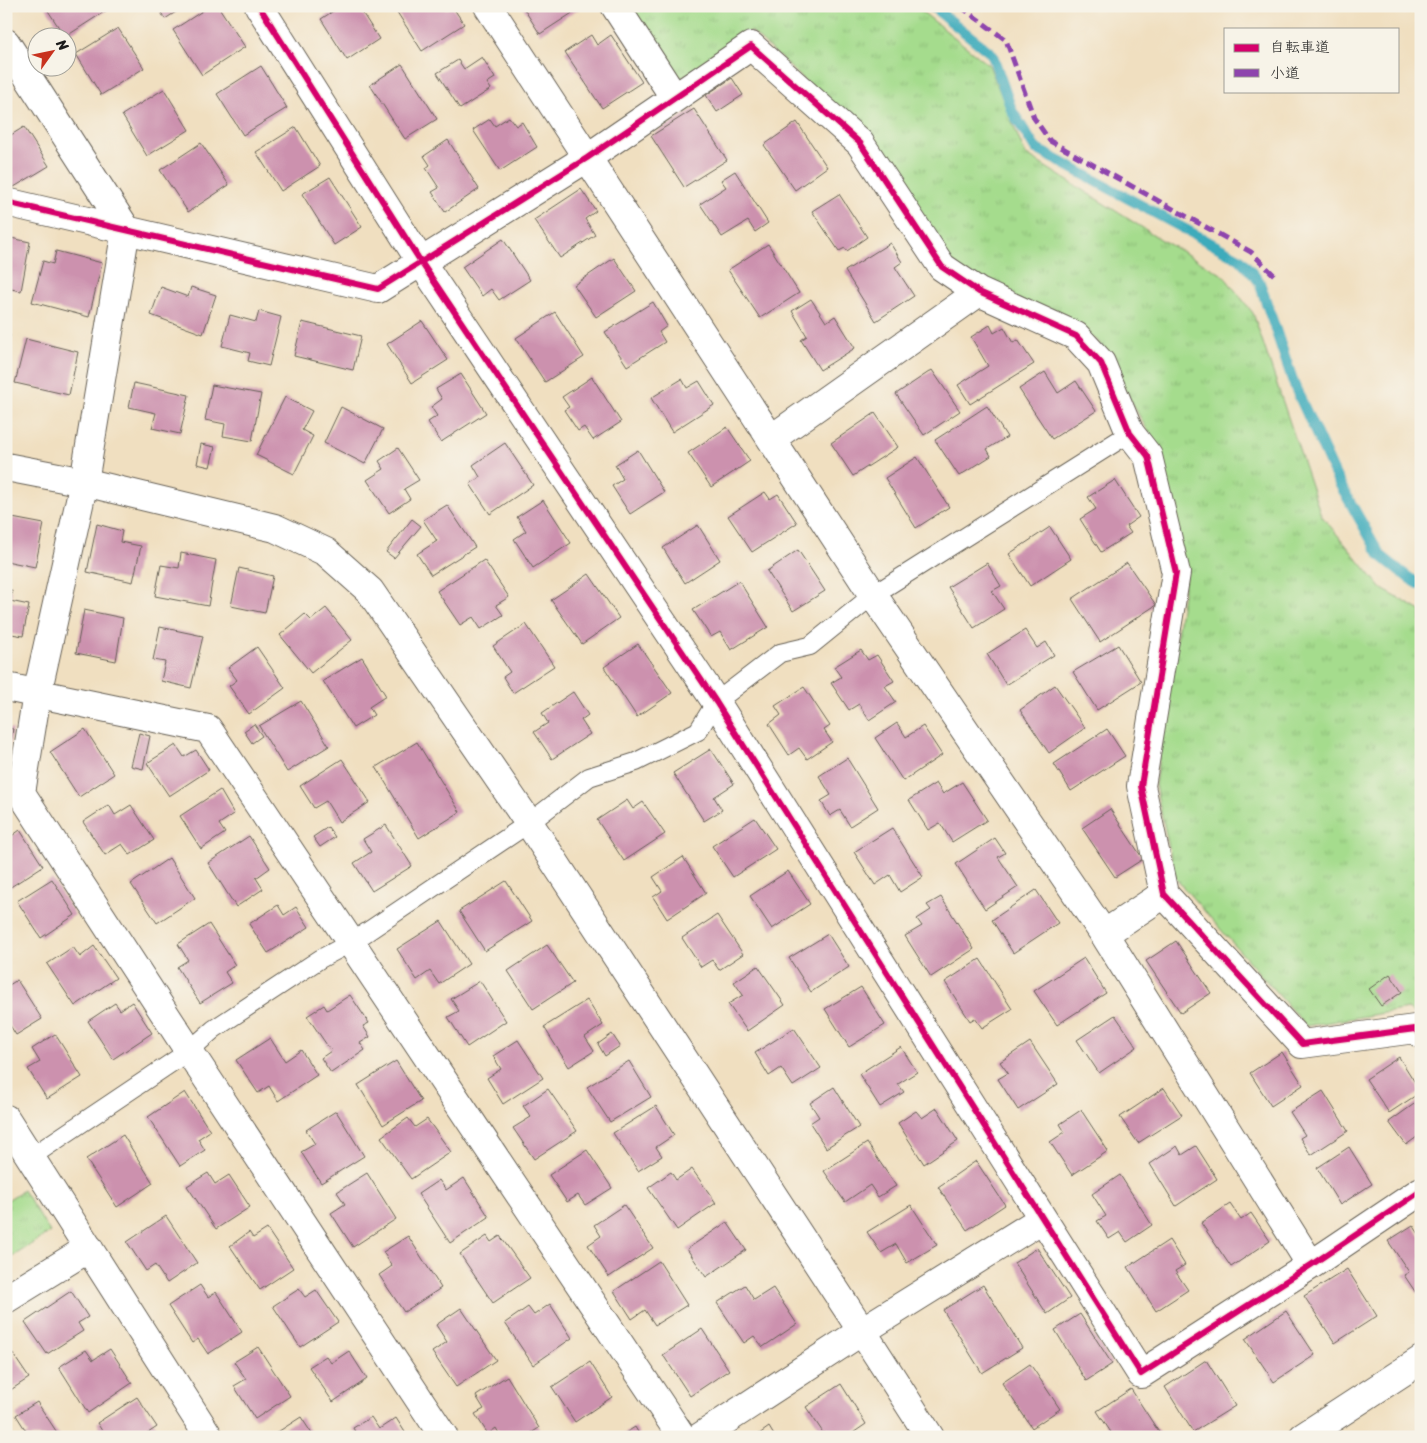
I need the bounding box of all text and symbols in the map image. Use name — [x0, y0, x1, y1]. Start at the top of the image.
north arrow — [28, 28, 78, 78]
legend — [1224, 28, 1400, 92]
text: N — [49, 33, 76, 56]
text: 自転車道 — [1270, 34, 1330, 60]
text: 小道 — [1270, 60, 1300, 86]

